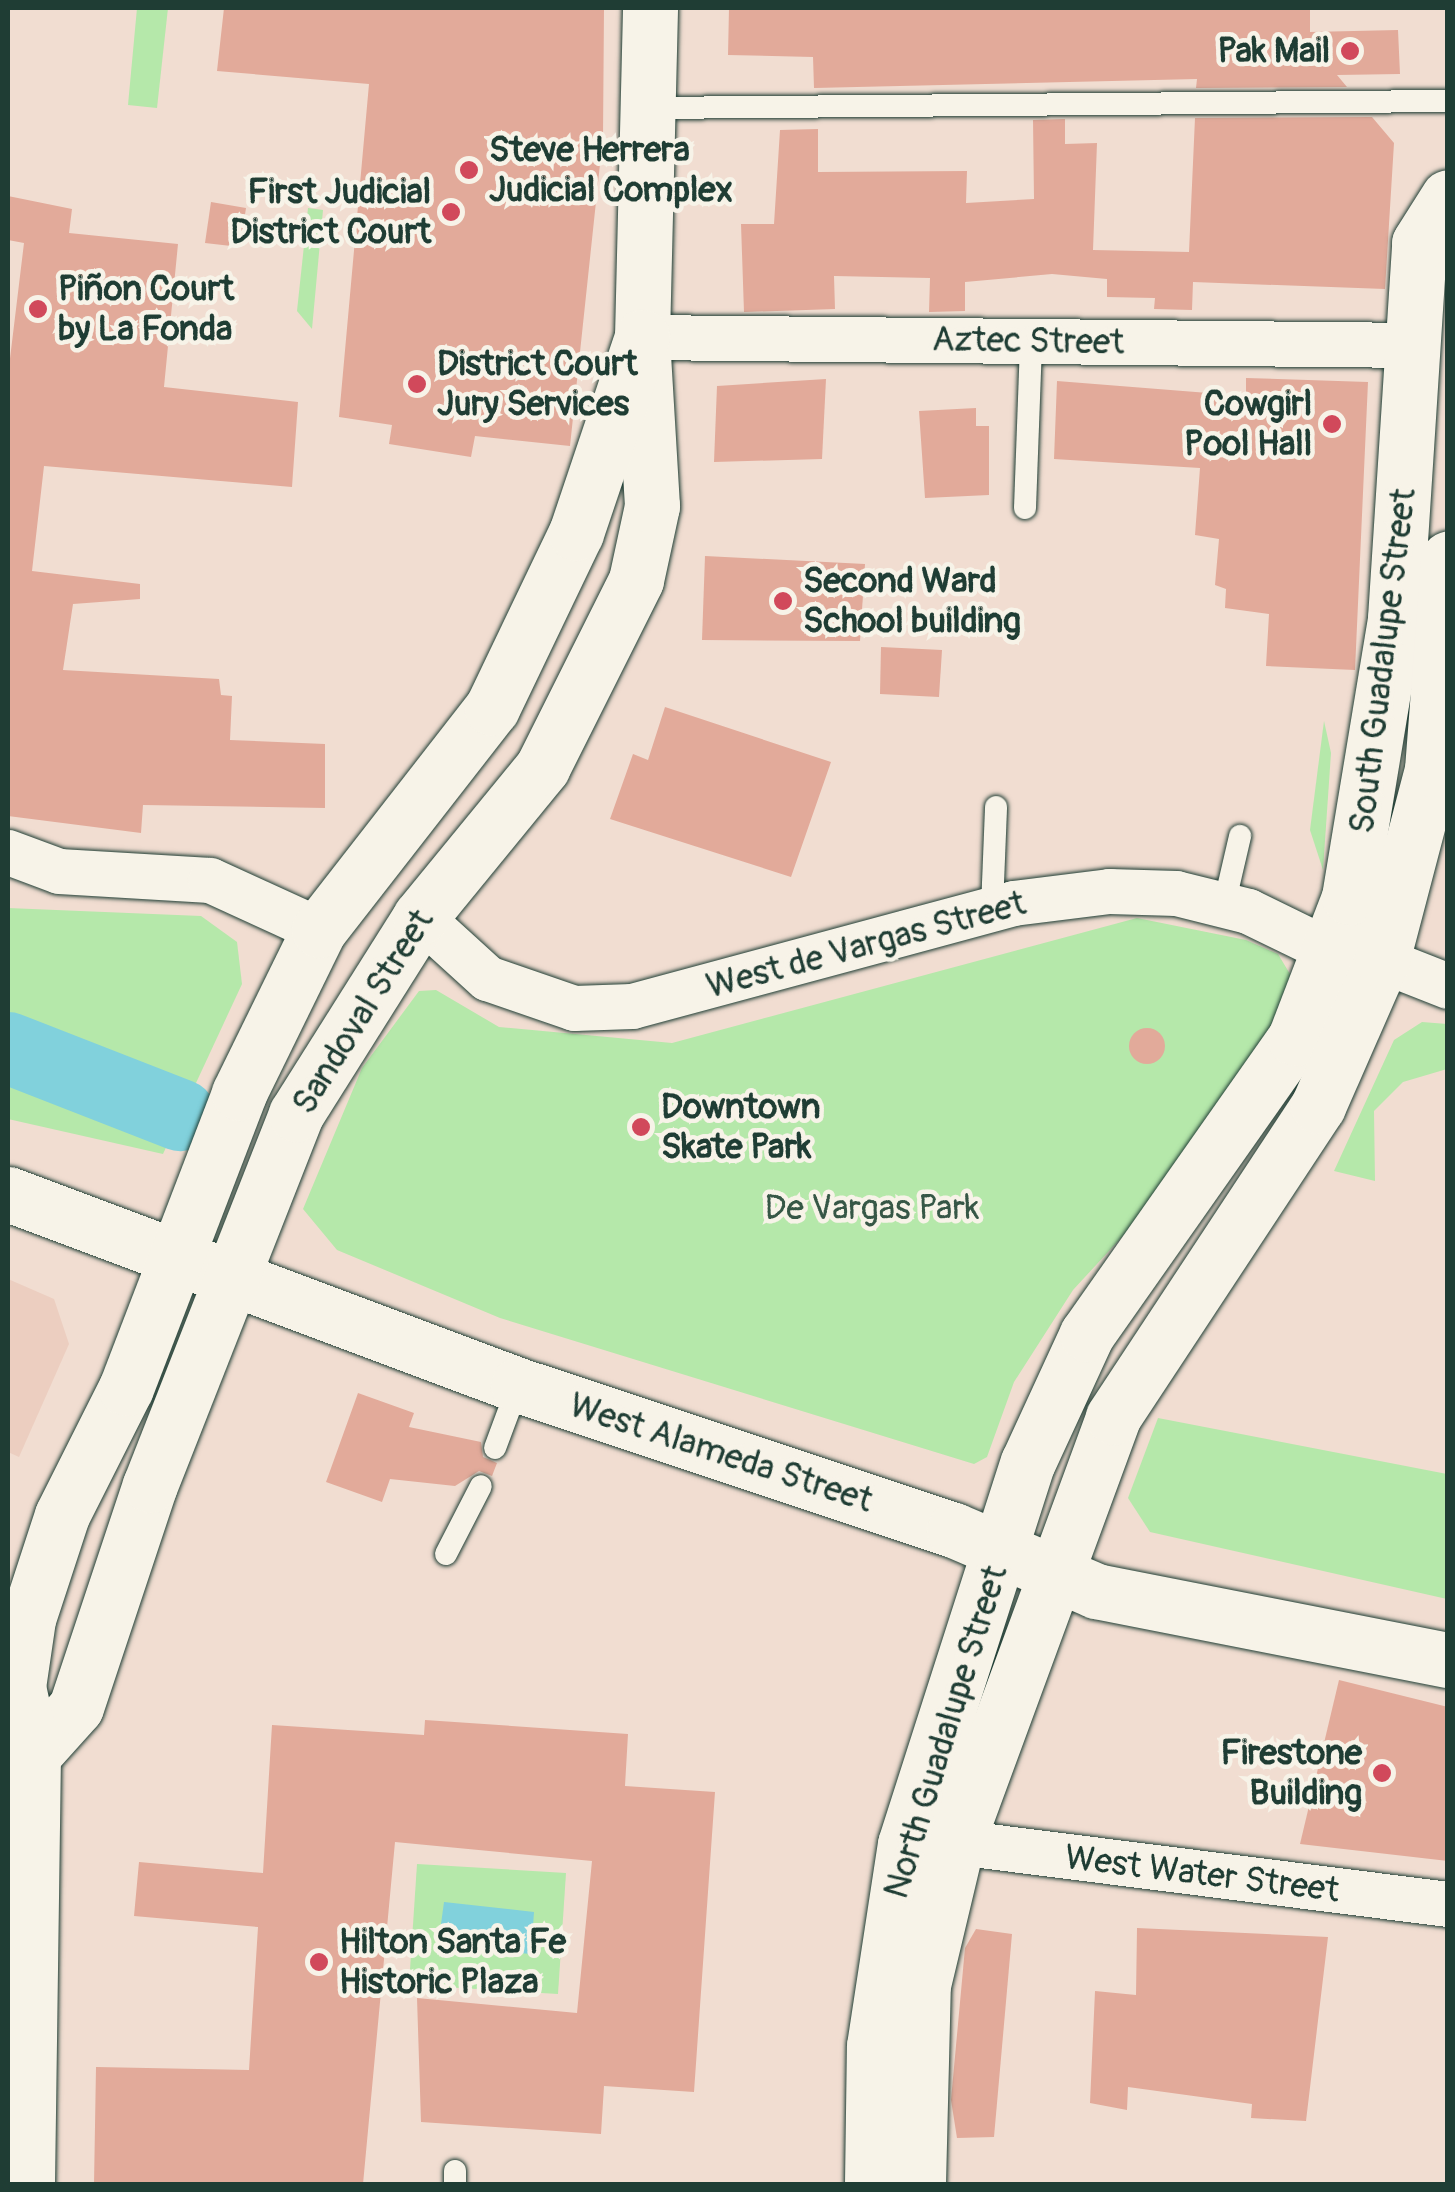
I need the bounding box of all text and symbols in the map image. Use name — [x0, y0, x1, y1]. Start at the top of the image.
place label: Pak Mail — [1218, 30, 1330, 72]
marker: Pak Mail — [1339, 40, 1361, 62]
place label: Steve Herrera Judicial Complex — [489, 129, 733, 211]
marker: Steve Herrera Judicial Complex — [458, 159, 480, 181]
place label: First Judicial District Court — [230, 171, 431, 253]
marker: First Judicial District Court — [440, 201, 462, 223]
place label: Piñon Court by La Fonda — [58, 268, 234, 350]
marker: Piñon Court by La Fonda — [27, 298, 49, 320]
street label: Aztec Street — [932, 318, 1124, 364]
place label: District Court Jury Services — [437, 343, 638, 425]
marker: District Court Jury Services — [406, 373, 428, 395]
place label: Cowgirl Pool Hall — [1184, 383, 1312, 465]
marker: Cowgirl Pool Hall — [1321, 413, 1343, 435]
street label: South Guadalupe Street — [1341, 486, 1425, 836]
place label: Second Ward School building — [803, 560, 1021, 642]
marker: Second Ward School building — [772, 590, 794, 612]
street label: West de Vargas Street — [702, 882, 1030, 1008]
street label: Sandoval Street — [283, 902, 443, 1122]
place label: Downtown Skate Park — [661, 1086, 820, 1168]
marker: Downtown Skate Park — [630, 1116, 652, 1138]
park label: De Vargas Park — [765, 1187, 979, 1229]
street label: West Alameda Street — [564, 1384, 878, 1522]
street label: North Guadalupe Street — [875, 1561, 1017, 1903]
place label: Firestone Building — [1220, 1732, 1362, 1814]
marker: Firestone Building — [1371, 1762, 1393, 1784]
street label: West Water Street — [1062, 1836, 1342, 1912]
place label: Hilton Santa Fe Historic Plaza — [339, 1921, 566, 2003]
marker: Hilton Santa Fe Historic Plaza — [308, 1951, 330, 1973]

